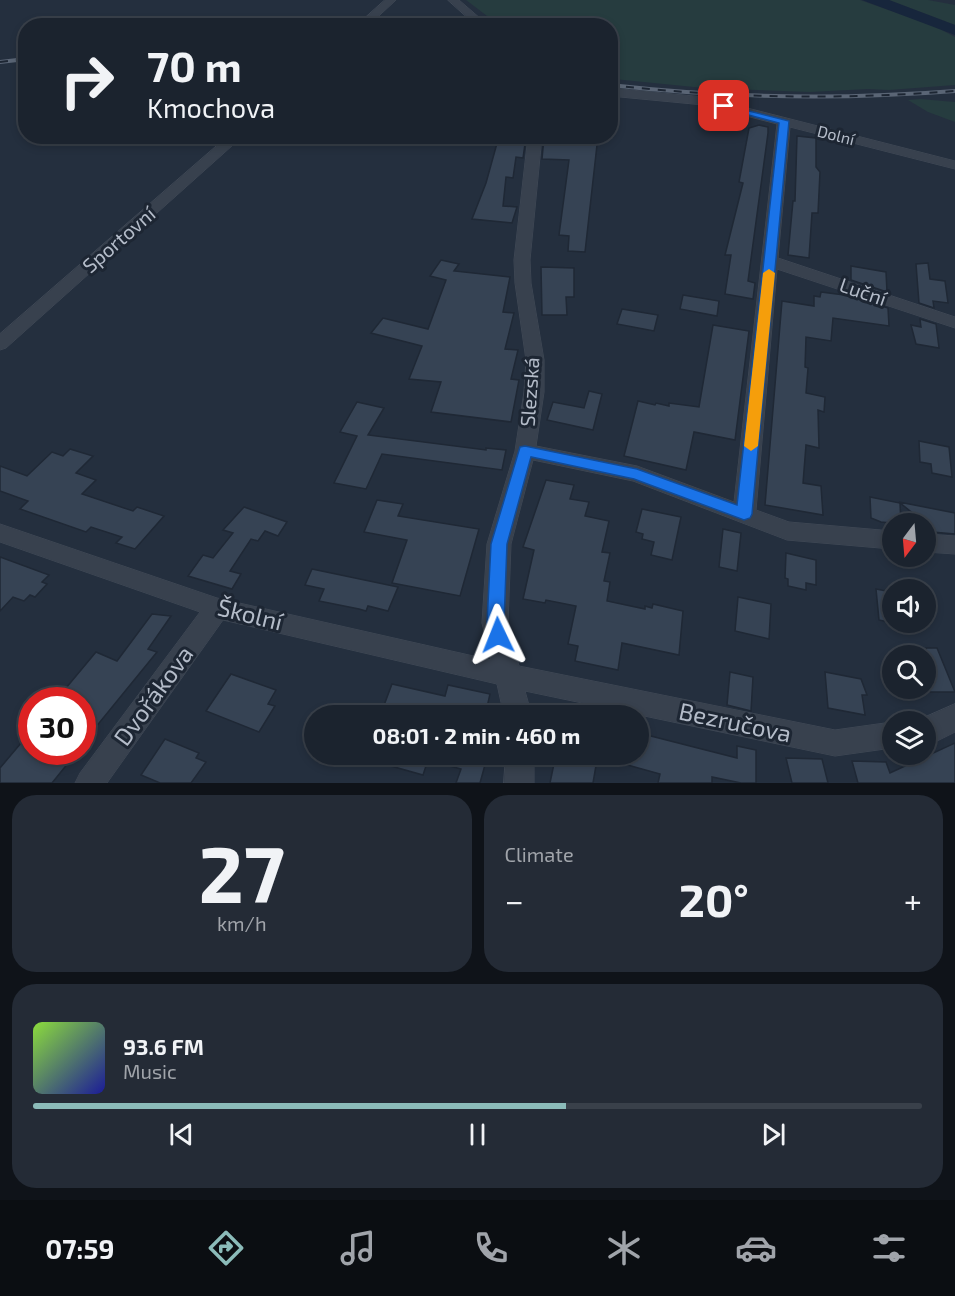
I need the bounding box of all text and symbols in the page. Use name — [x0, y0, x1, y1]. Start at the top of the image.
text: 70 m — [147, 40, 242, 90]
icon: right — [48, 42, 126, 120]
pin — [698, 80, 749, 131]
icon: arrive — [707, 89, 740, 122]
text: Kmochova — [147, 91, 275, 123]
street label: Dolní — [816, 121, 858, 149]
street label: Sportovní — [77, 201, 160, 277]
street label: Luční — [837, 272, 891, 311]
street label: Slezská — [515, 356, 543, 427]
north arrow — [882, 513, 936, 567]
map controls — [882, 513, 936, 765]
button: sound — [882, 579, 936, 633]
street label: Školní — [215, 591, 287, 636]
position arrow — [466, 603, 530, 667]
street label: Dvořákova — [107, 640, 199, 751]
button: search — [882, 645, 936, 699]
speed limit sign: 30 — [18, 687, 96, 765]
street label: Bezručova — [676, 695, 794, 748]
button: layers — [882, 711, 936, 765]
text: 08:01 · 2 min · 460 m — [373, 722, 580, 748]
text: 27 — [198, 825, 285, 919]
text: Climate — [505, 842, 574, 866]
text: 20° — [679, 872, 749, 926]
text: − — [505, 880, 524, 920]
text: + — [904, 880, 922, 920]
text: km/h — [217, 911, 267, 935]
text: 93.6 FM — [123, 1033, 204, 1059]
text: Music — [123, 1059, 177, 1083]
icon: previous — [165, 1118, 198, 1151]
icon: pause — [461, 1118, 494, 1151]
icon: next — [757, 1118, 790, 1151]
icon: directions — [205, 1227, 247, 1269]
icon: music — [337, 1227, 379, 1269]
icon: phone — [470, 1227, 512, 1269]
icon: climate — [603, 1227, 645, 1269]
icon: car — [735, 1227, 777, 1269]
icon: filters — [868, 1227, 910, 1269]
text: 07:59 — [45, 1232, 114, 1264]

